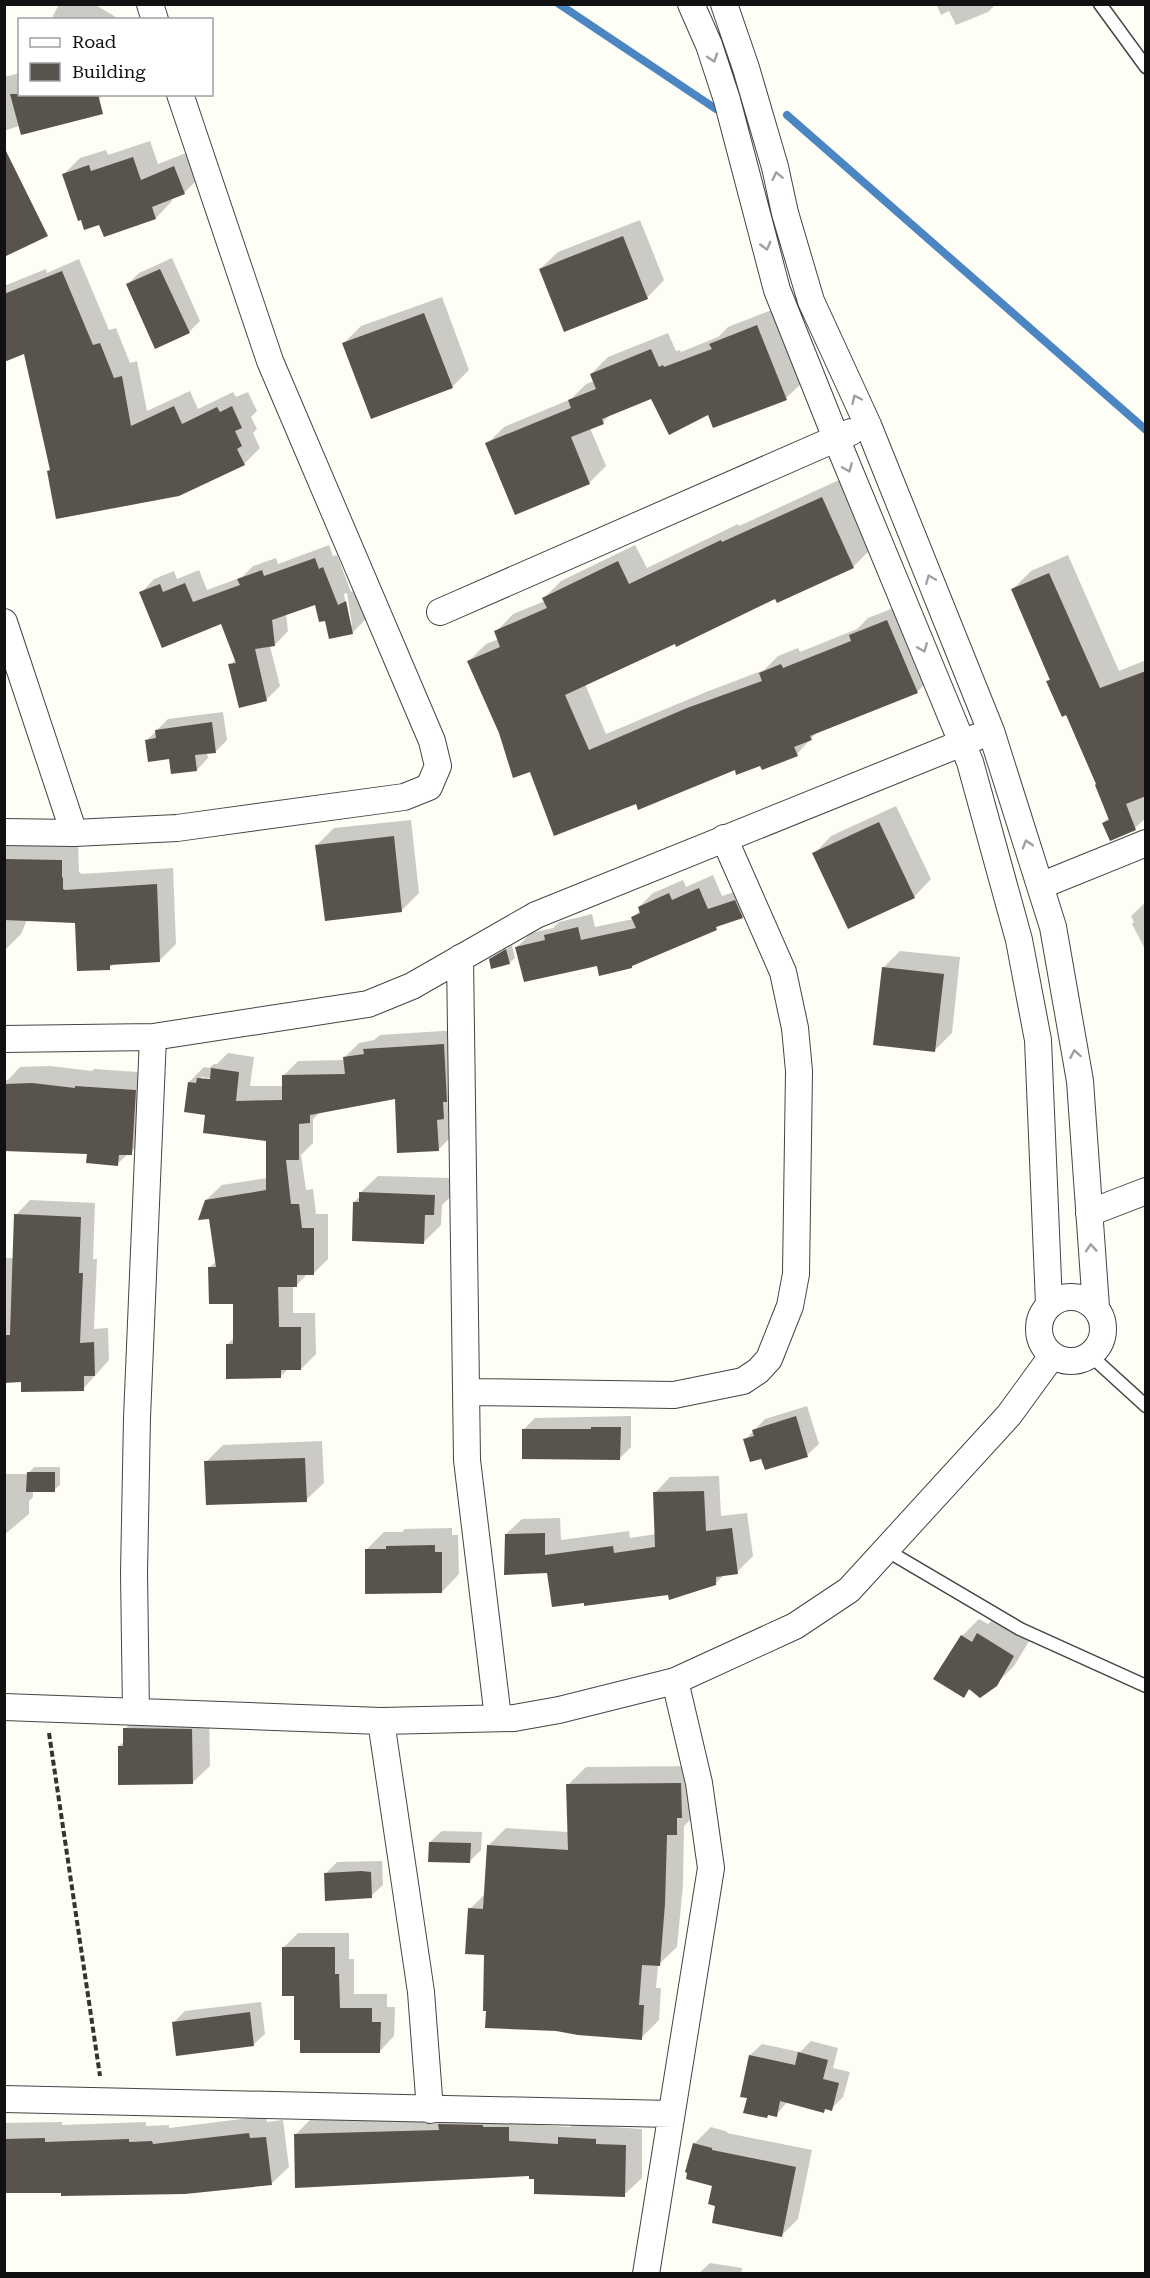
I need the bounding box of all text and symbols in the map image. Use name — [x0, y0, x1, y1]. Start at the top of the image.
legend — [18, 18, 213, 96]
text: Road — [72, 31, 117, 52]
one-way arrow — [706, 52, 719, 63]
text: Building — [72, 61, 146, 82]
one-way arrow — [771, 172, 784, 182]
one-way arrow — [758, 241, 771, 251]
one-way arrow — [852, 394, 864, 405]
one-way arrow — [841, 462, 853, 473]
one-way arrow — [925, 574, 937, 585]
one-way arrow — [916, 642, 928, 653]
one-way arrow — [1022, 839, 1034, 850]
one-way arrow — [1069, 1049, 1082, 1059]
one-way arrow — [1085, 1244, 1098, 1253]

